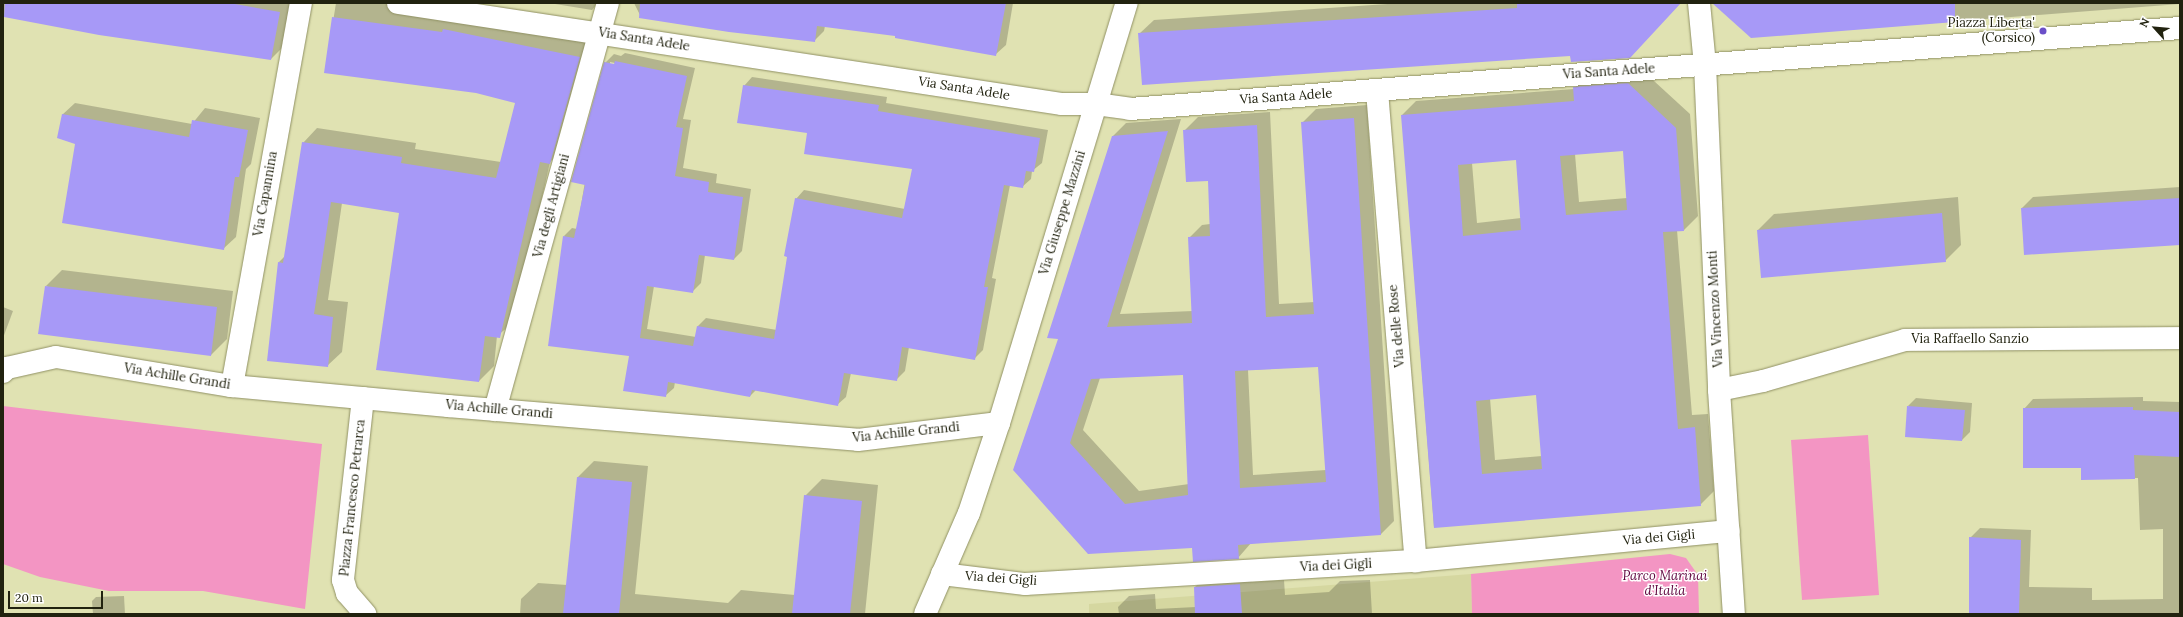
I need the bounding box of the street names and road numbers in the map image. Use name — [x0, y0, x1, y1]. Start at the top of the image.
street label: Via Santa Adele — [597, 25, 691, 55]
street label: Via Santa Adele — [1562, 61, 1656, 83]
street label: Via Santa Adele — [917, 74, 1011, 104]
street label: Via Santa Adele — [1239, 86, 1333, 108]
street label: Via Giuseppe Mazzini — [1037, 149, 1089, 277]
street label: Via Capannina — [251, 150, 281, 238]
street label: Via degli Artigiani — [531, 152, 573, 260]
street label: Via Vincenzo Monti — [1705, 250, 1727, 368]
street label: Via delle Rose — [1386, 284, 1408, 368]
street label: Via Raffaello Sanzio — [1911, 331, 2029, 347]
street label: Via Achille Grandi — [123, 361, 231, 393]
street label: Via Achille Grandi — [445, 398, 553, 422]
street label: Piazza Francesco Petrarca — [337, 419, 369, 577]
street label: Via Achille Grandi — [852, 420, 960, 446]
street label: Via dei Gigli — [1622, 527, 1696, 549]
street label: Via dei Gigli — [1300, 556, 1372, 576]
street label: Via dei Gigli — [964, 569, 1038, 589]

